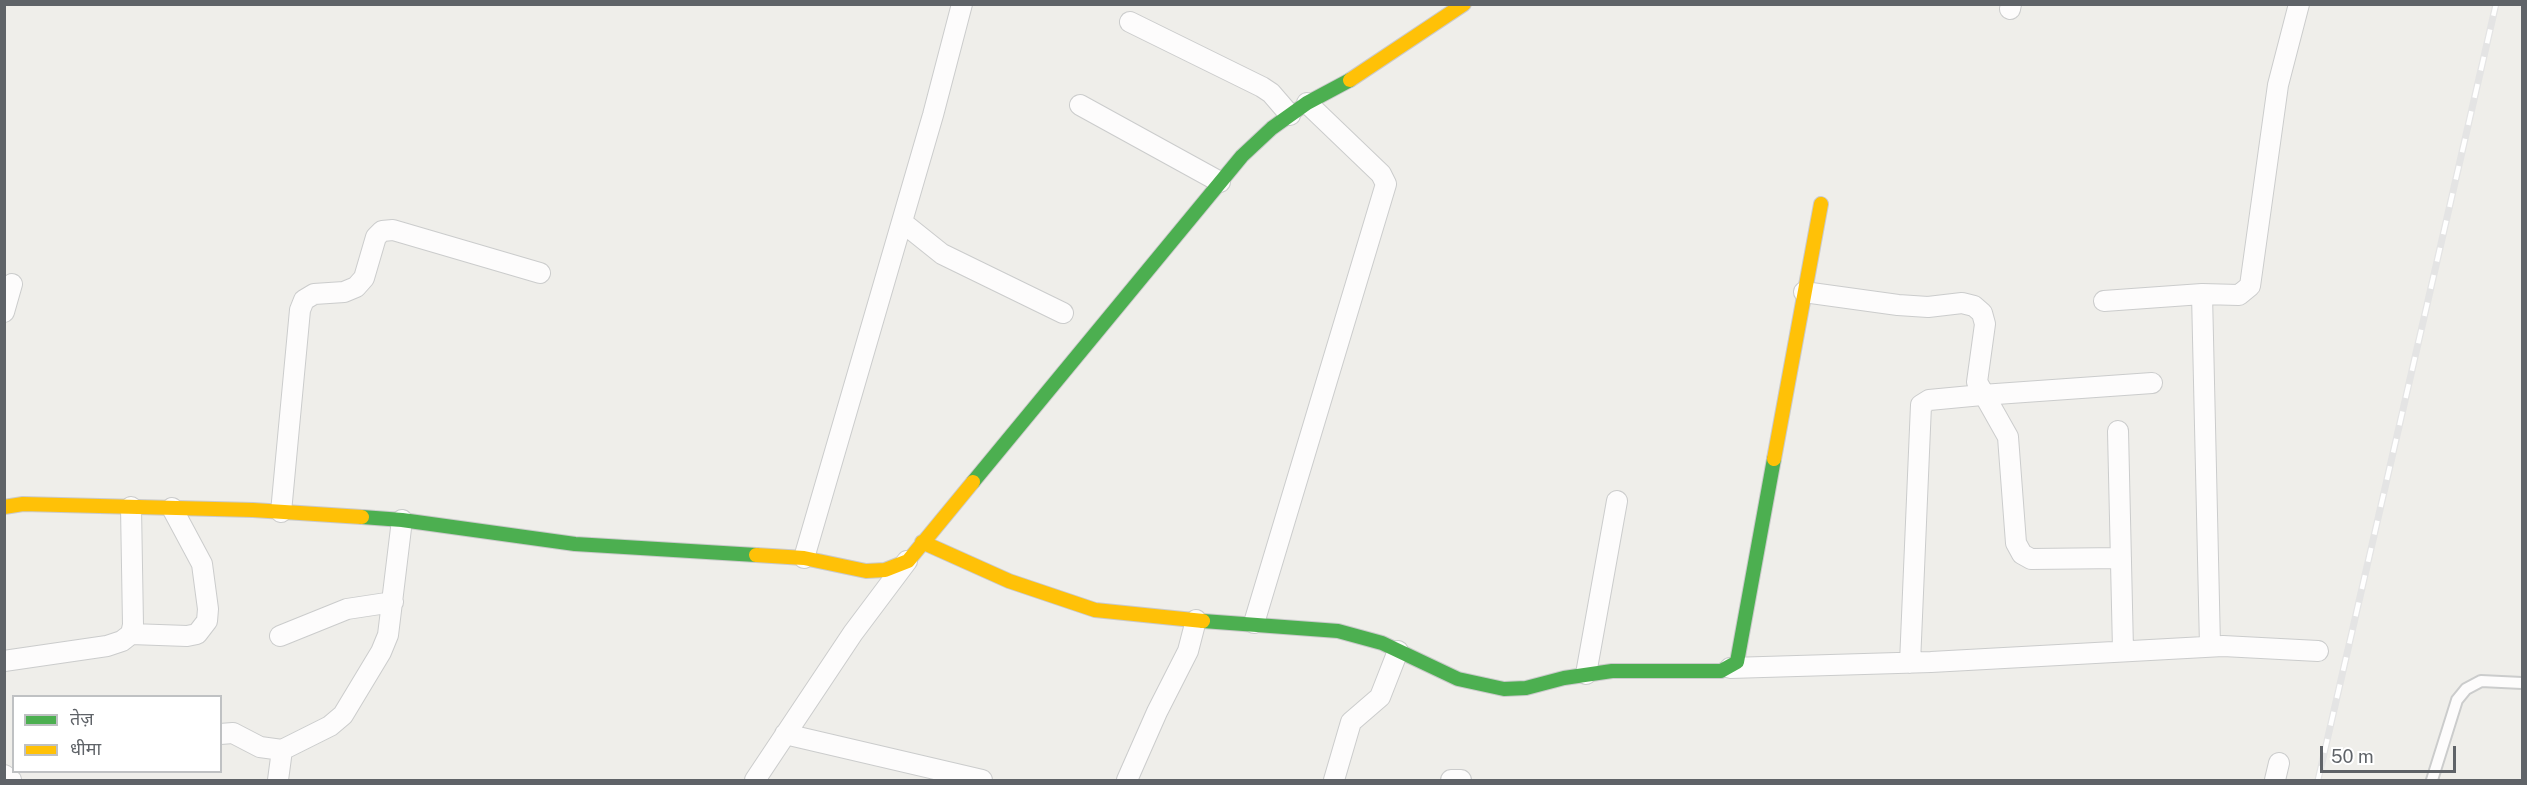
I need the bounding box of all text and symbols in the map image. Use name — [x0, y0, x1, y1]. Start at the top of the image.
legend — [12, 695, 222, 773]
text: तेज़ — [70, 708, 94, 729]
scale bar — [2323, 734, 2460, 772]
text: धीमा — [70, 738, 101, 759]
text: 50 m — [2331, 746, 2374, 767]

